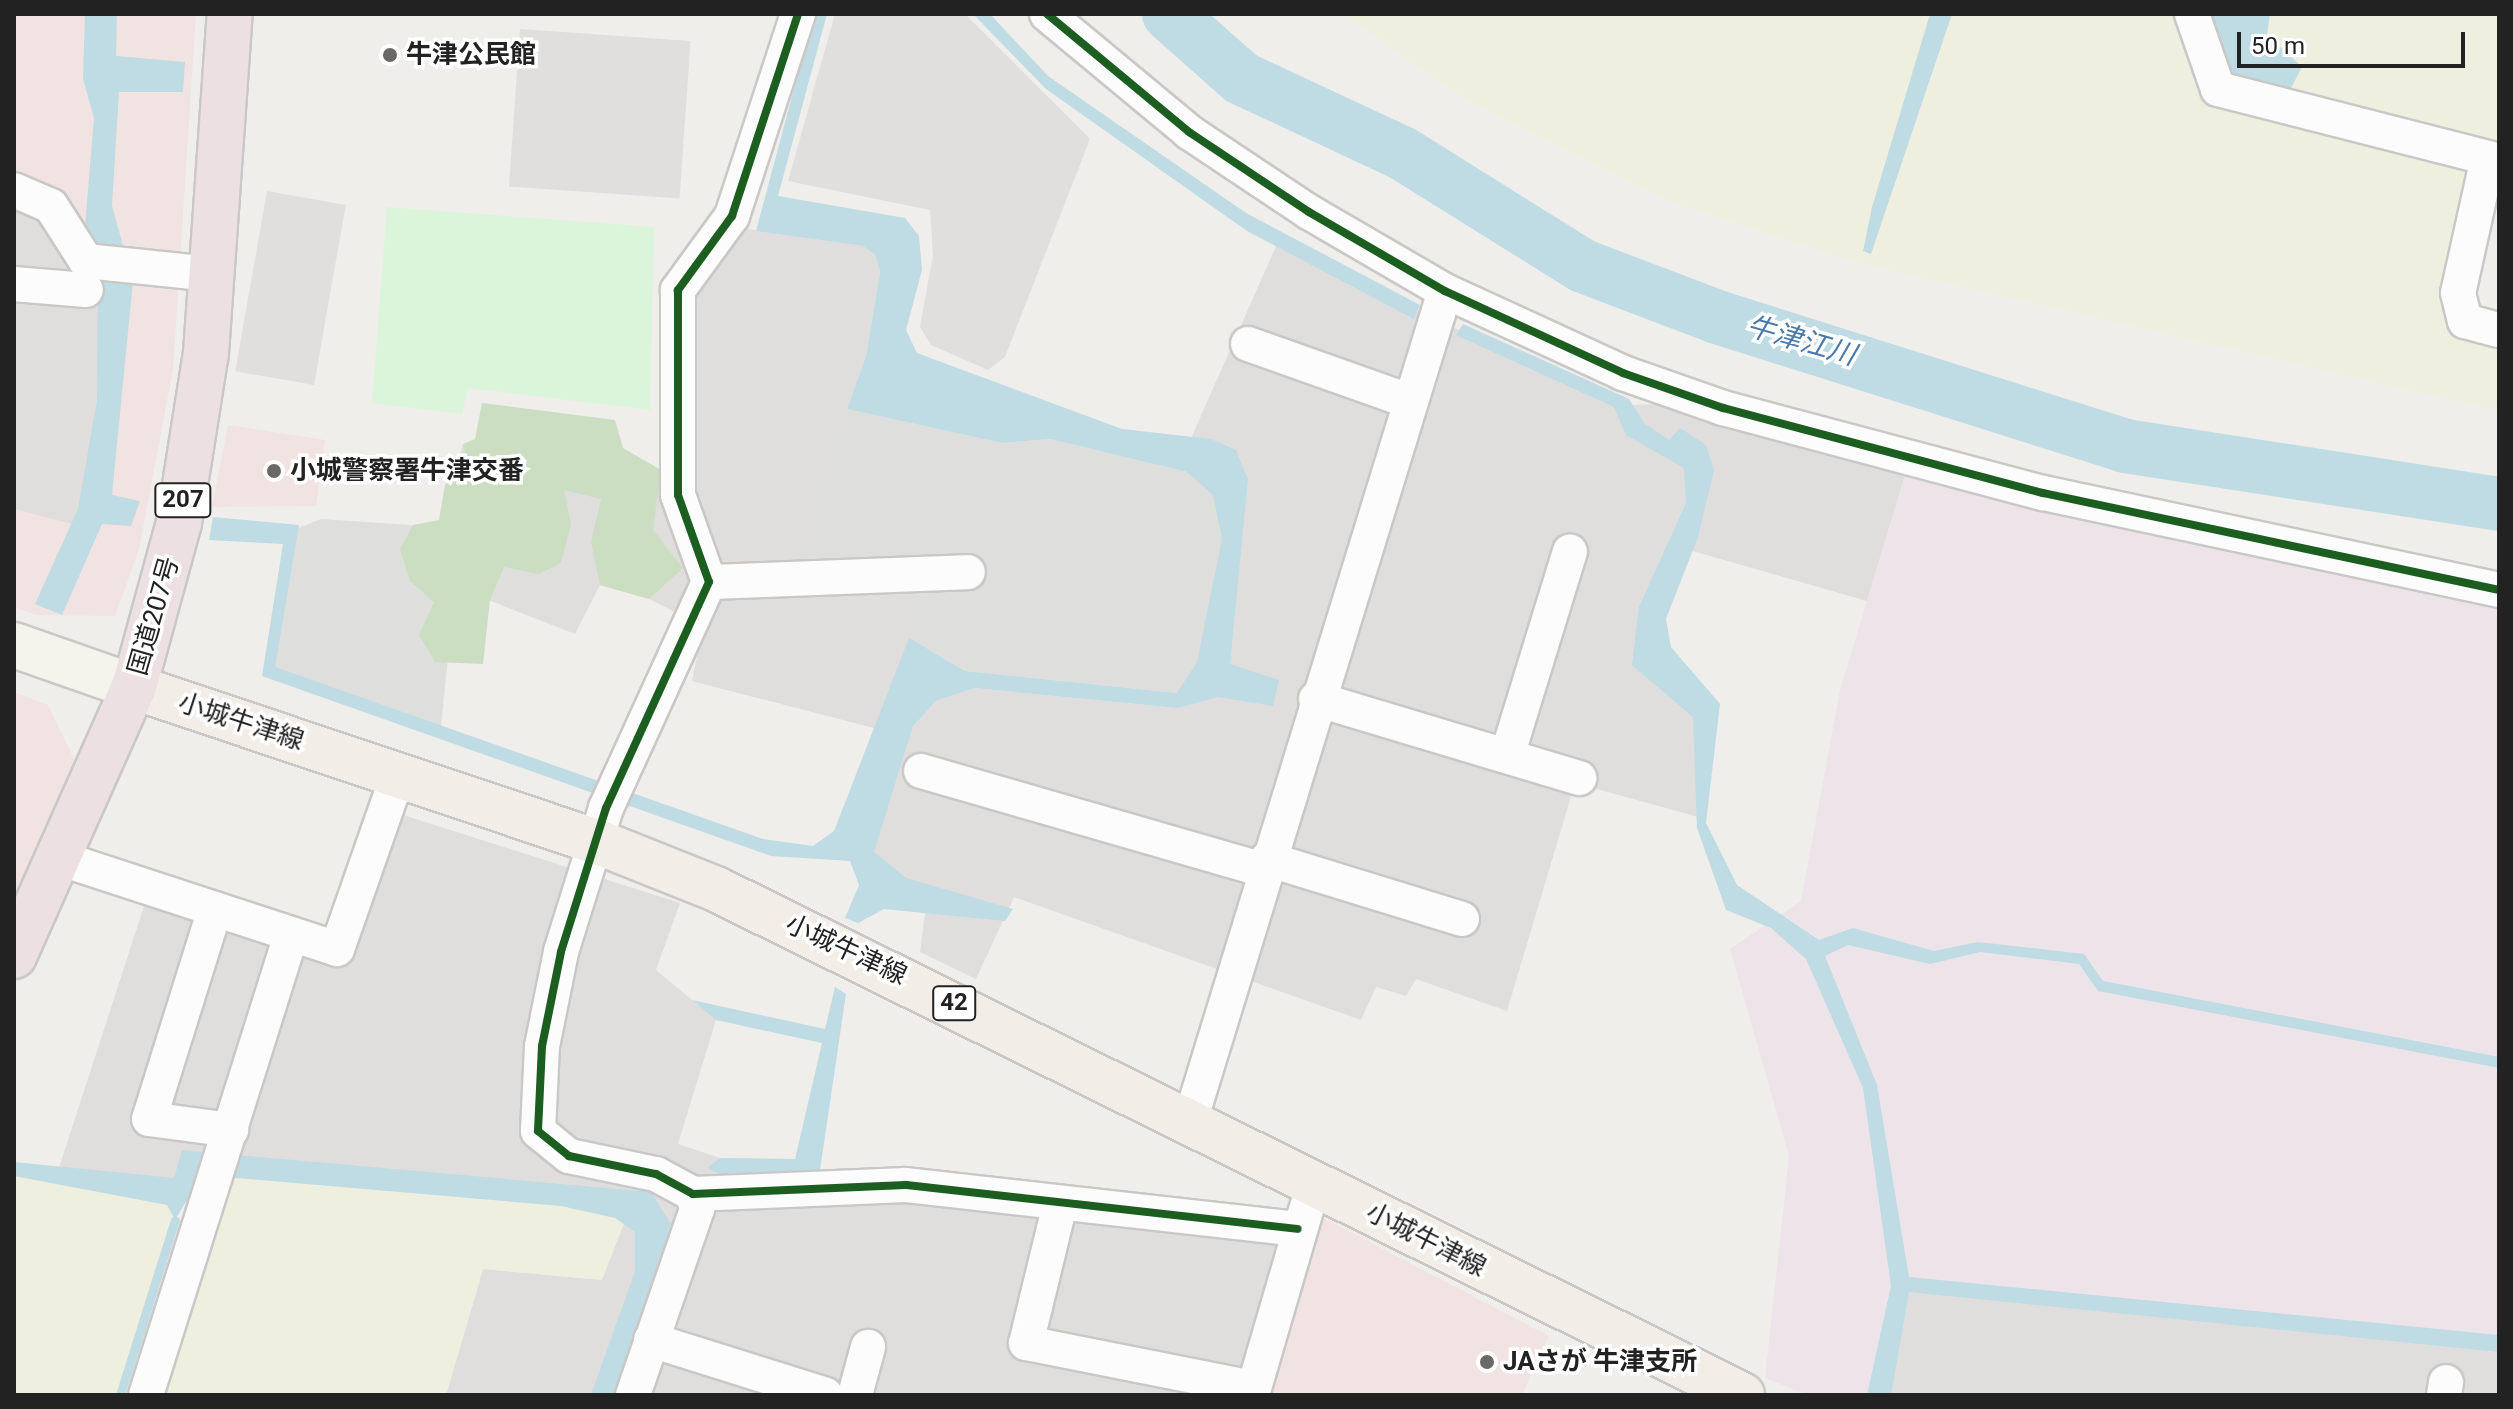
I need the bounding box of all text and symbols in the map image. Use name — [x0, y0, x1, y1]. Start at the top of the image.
scale bar — [2241, 16, 2469, 66]
text: 50 m — [2251, 32, 2305, 60]
place label: 牛津公民館 — [406, 39, 536, 71]
marker: 牛津公民館 — [381, 46, 399, 64]
water label: 牛津江川 — [1743, 309, 1859, 373]
place label: 小城警察署牛津交番 — [290, 455, 524, 487]
marker: 小城警察署牛津交番 — [265, 462, 283, 480]
road number: 207 — [153, 480, 213, 520]
street label: 国道207号 — [122, 553, 186, 679]
street label: 小城牛津線 — [174, 687, 308, 757]
street label: 小城牛津線 — [780, 908, 912, 992]
road number: 42 — [932, 983, 976, 1023]
street label: 小城牛津線 — [1361, 1197, 1491, 1283]
place label: JAさが 牛津支所 — [1503, 1346, 1697, 1378]
marker: JAさが 牛津支所 — [1478, 1353, 1496, 1371]

